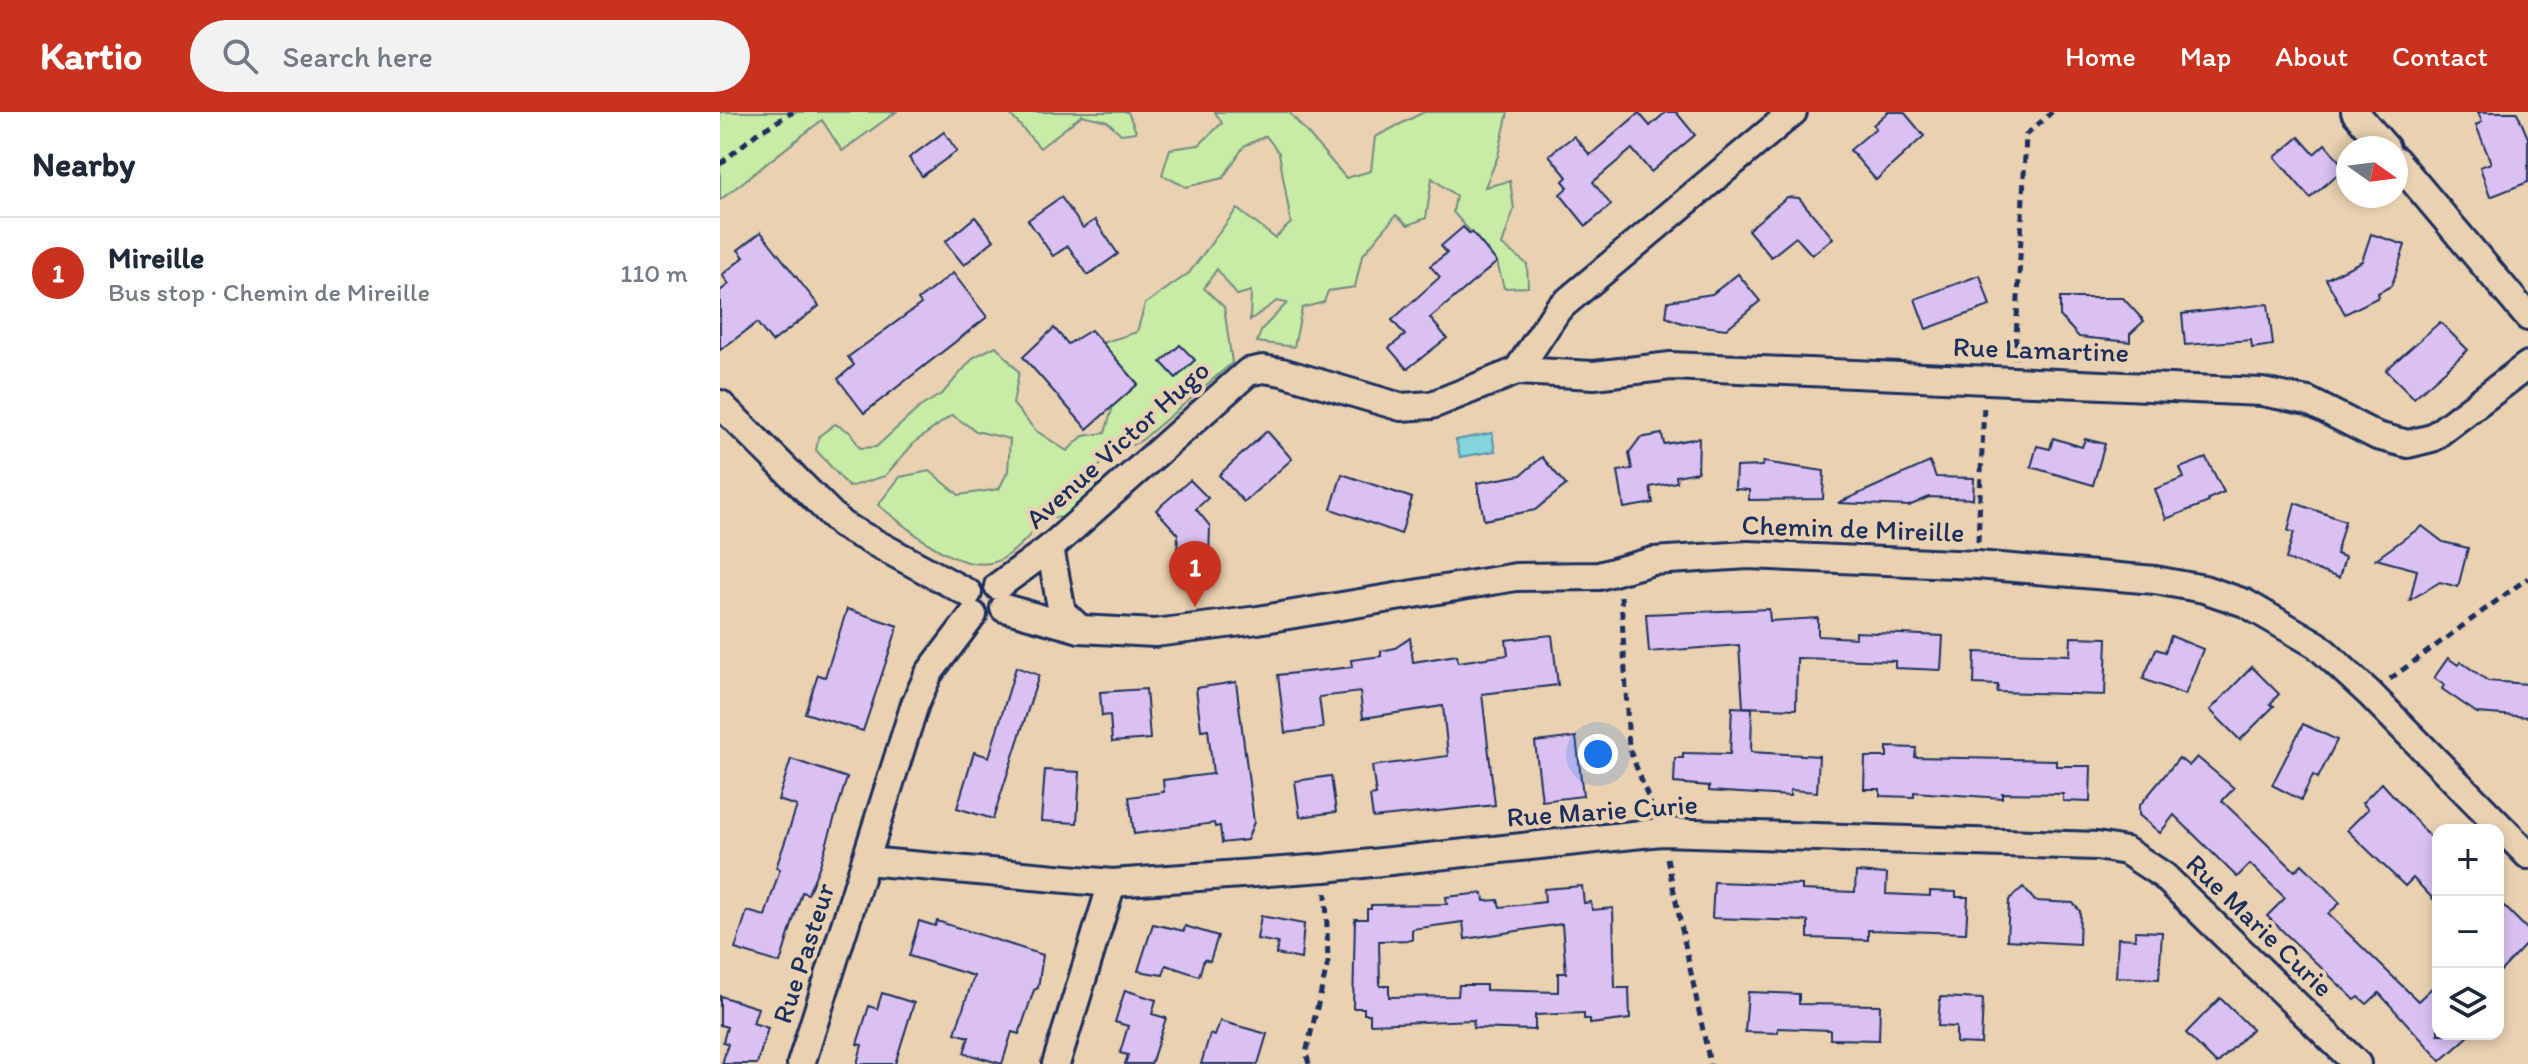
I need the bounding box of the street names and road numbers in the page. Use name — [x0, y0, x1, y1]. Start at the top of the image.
street label: Rue Lamartine — [1952, 329, 2130, 369]
street label: Avenue Victor Hugo — [1018, 352, 1216, 536]
street label: Chemin de Mireille — [1741, 507, 1965, 549]
street label: Rue Marie Curie — [1505, 786, 1699, 834]
street label: Rue Marie Curie — [2179, 846, 2341, 1004]
street label: Rue Pasteur — [764, 879, 842, 1027]

